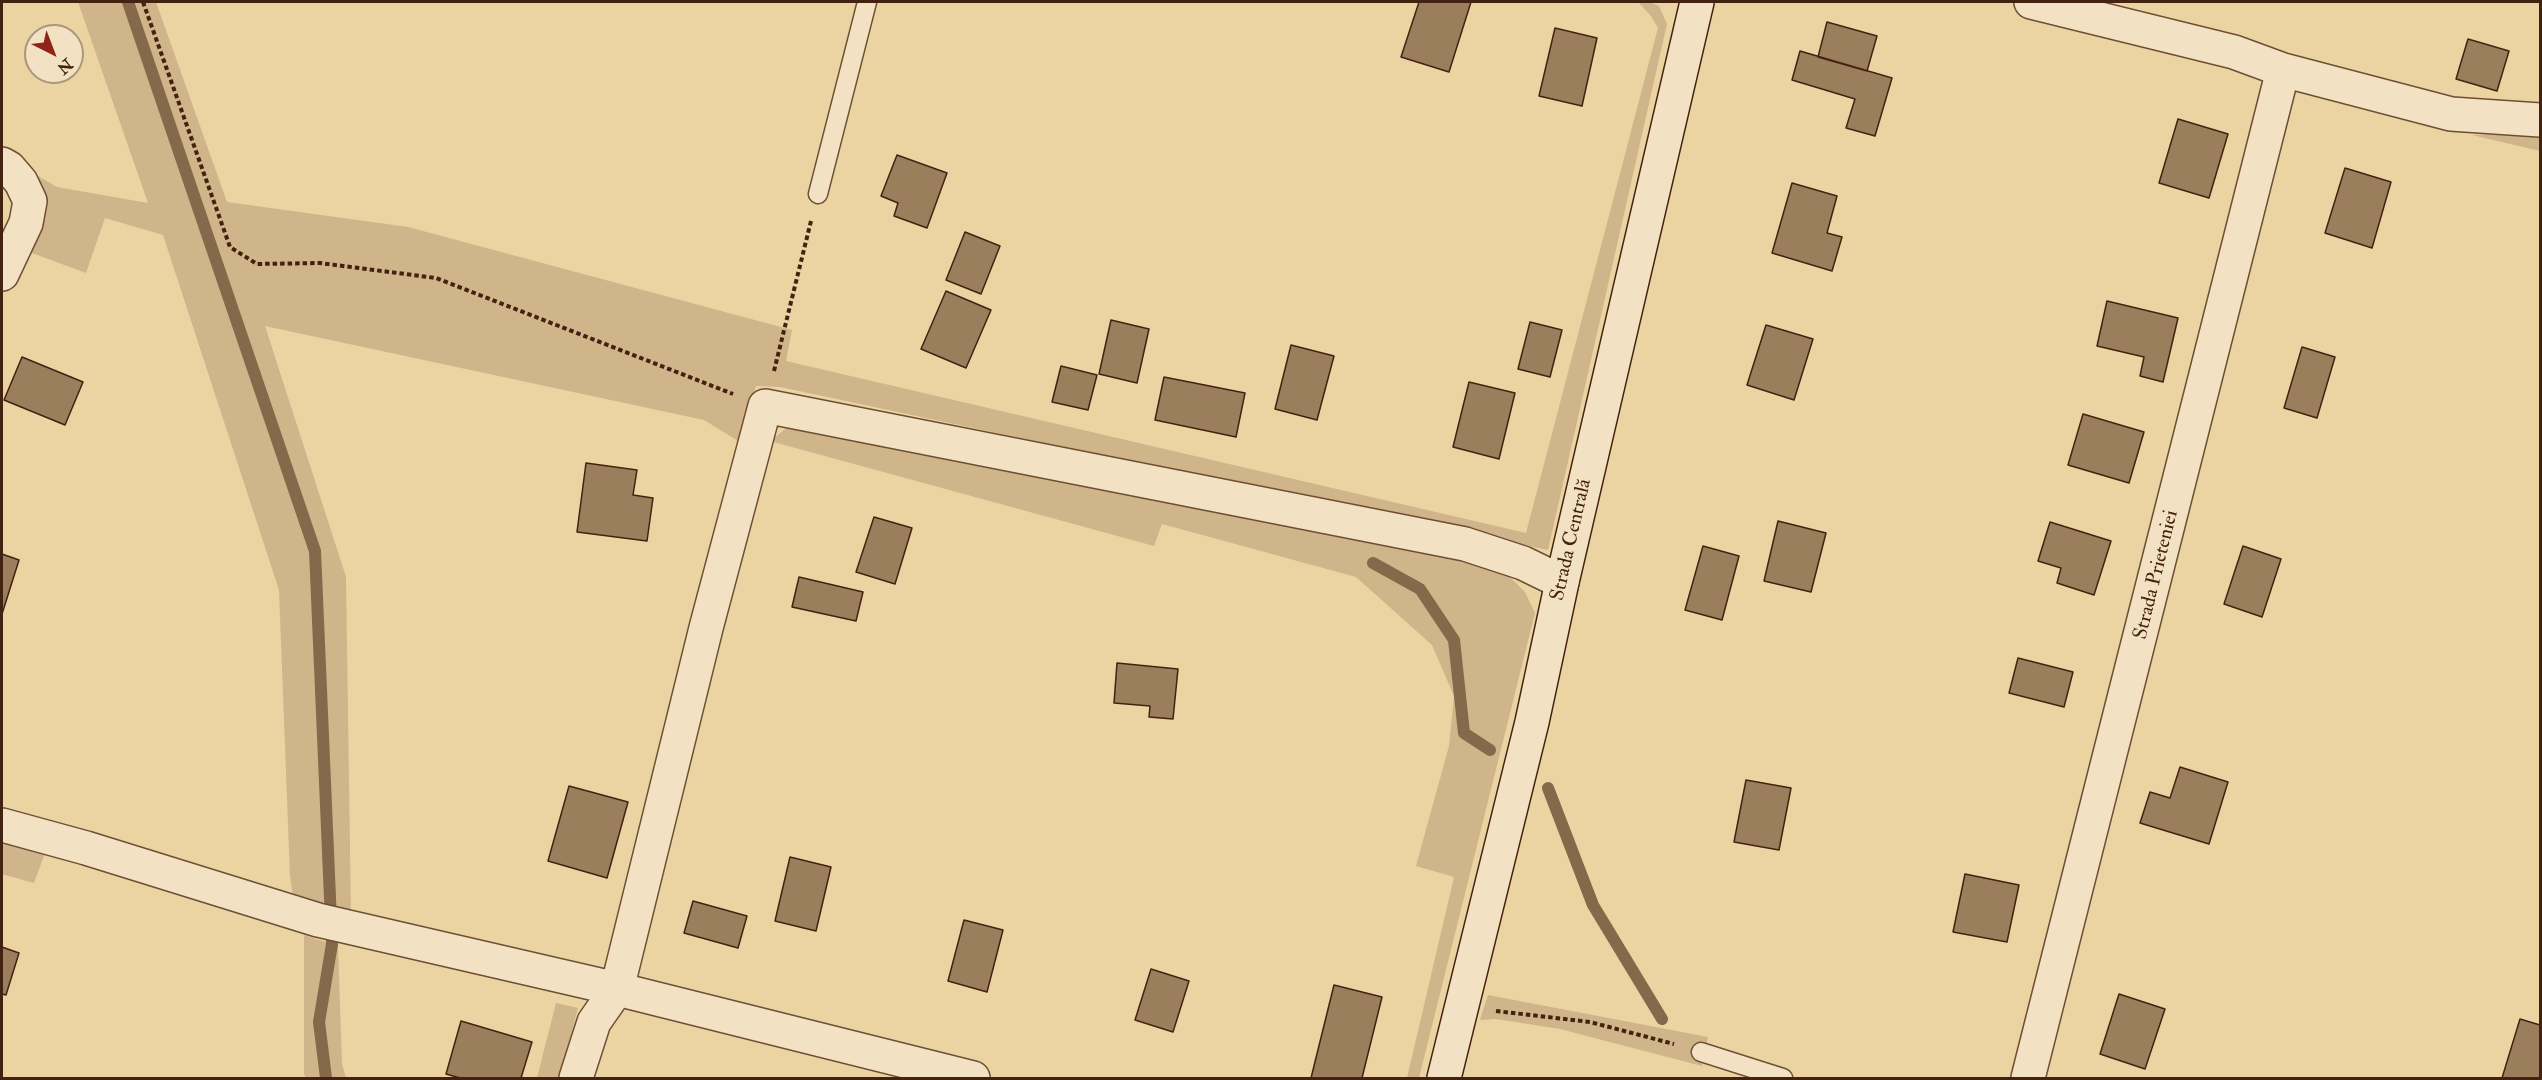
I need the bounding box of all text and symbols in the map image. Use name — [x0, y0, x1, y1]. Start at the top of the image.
north arrow — [24, 24, 84, 84]
text: N — [53, 54, 77, 78]
street label: Strada Centrală — [1546, 477, 1598, 603]
street label: Strada Prieteniei — [2129, 508, 2185, 642]

